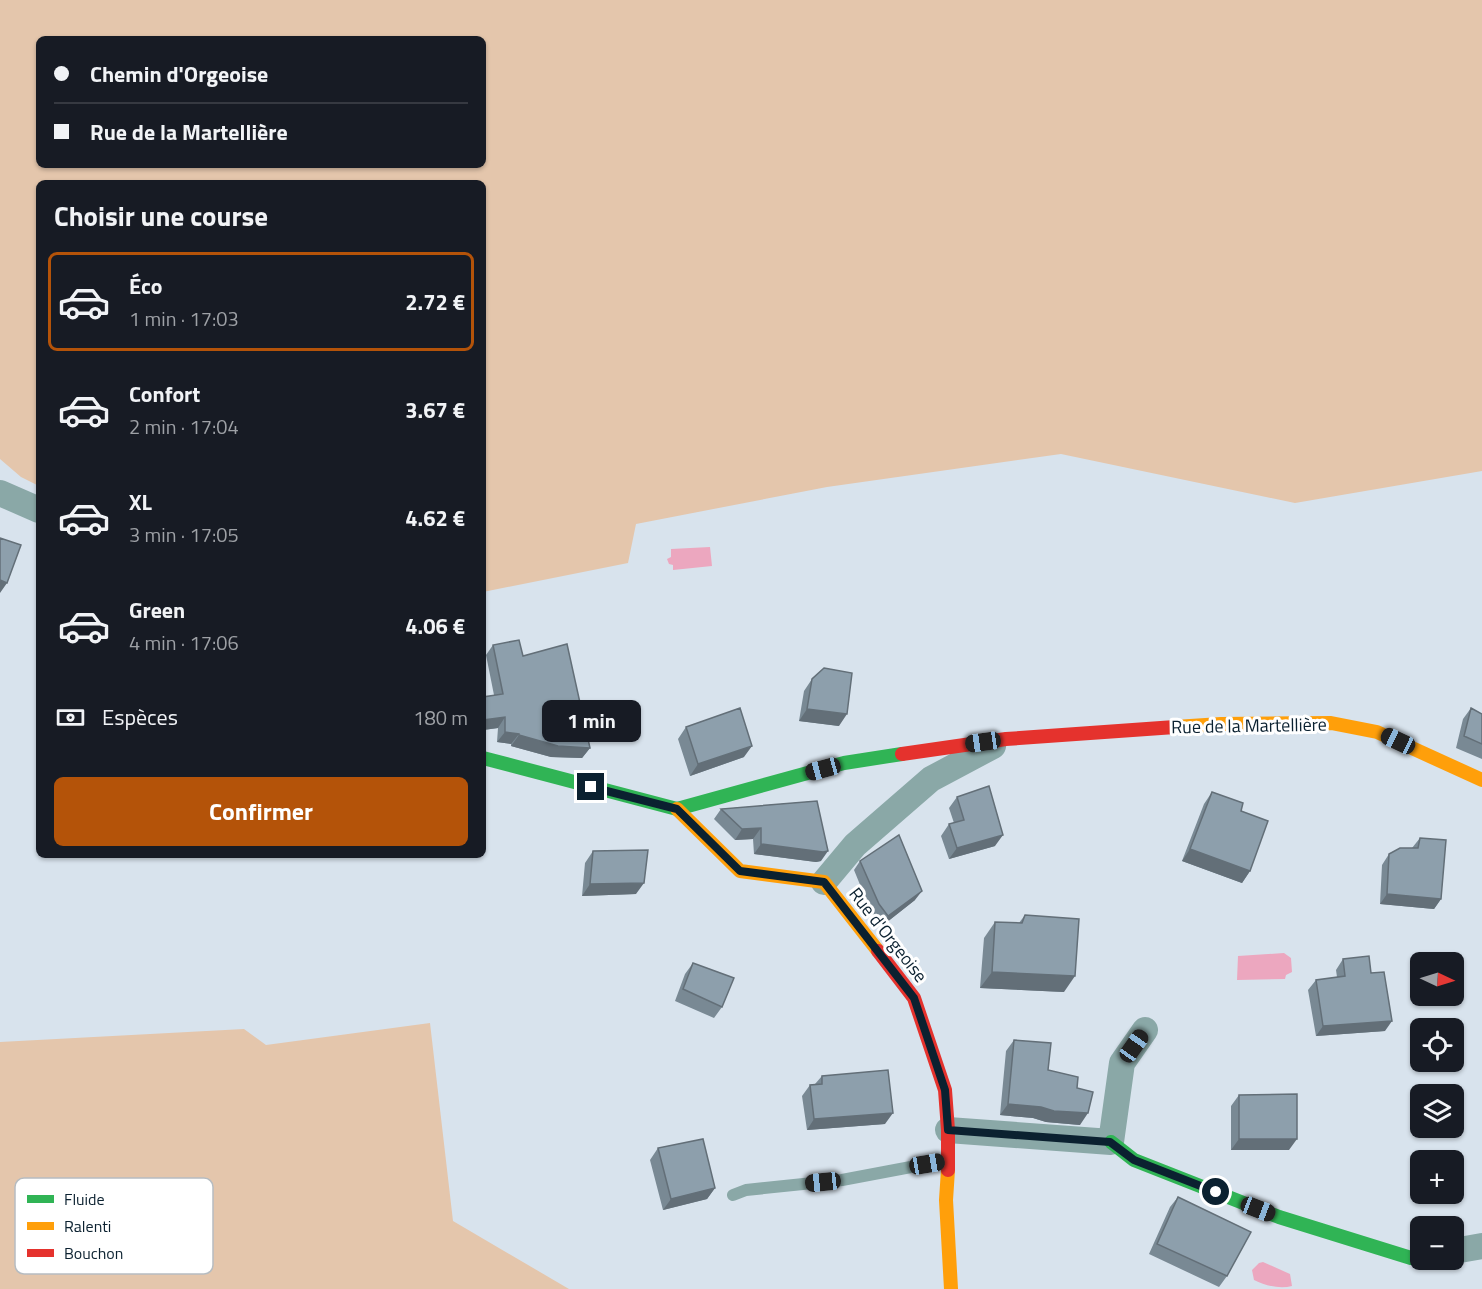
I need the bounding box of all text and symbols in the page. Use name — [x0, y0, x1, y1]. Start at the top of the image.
text: Chemin d'Orgeoise — [90, 57, 268, 91]
text: Rue de la Martellière — [90, 115, 288, 149]
text: Choisir une course — [54, 195, 268, 236]
text: Éco — [129, 269, 162, 303]
icon: car — [57, 275, 111, 329]
text: 2.72 € — [405, 285, 465, 319]
text: 1 min · 17:03 — [129, 303, 239, 334]
text: Confort — [129, 377, 200, 411]
icon: car — [57, 383, 111, 437]
text: 3.67 € — [405, 393, 465, 427]
text: 2 min · 17:04 — [129, 411, 239, 442]
text: XL — [129, 485, 152, 519]
icon: car — [57, 491, 111, 545]
text: 4.62 € — [405, 501, 465, 535]
text: 3 min · 17:05 — [129, 519, 239, 550]
text: Green — [129, 593, 185, 627]
icon: car — [57, 599, 111, 653]
text: 4.06 € — [405, 609, 465, 643]
text: 4 min · 17:06 — [129, 627, 239, 658]
text: Espèces — [102, 700, 178, 734]
callout: 1 min — [542, 700, 640, 742]
icon: cash — [54, 701, 87, 734]
text: 180 m — [413, 702, 468, 733]
text: 1 min — [567, 705, 616, 736]
street label: Rue de la Martellière — [1171, 711, 1327, 740]
car — [1378, 725, 1418, 757]
car — [964, 731, 1002, 753]
car — [803, 756, 843, 782]
route end — [577, 773, 604, 800]
button: Confirmer — [54, 777, 468, 846]
street label: Rue d'Orgeoise — [843, 881, 934, 988]
north arrow — [1410, 952, 1464, 1006]
map controls — [1410, 952, 1464, 1270]
button: locate — [1410, 1018, 1464, 1072]
car — [1116, 1026, 1152, 1066]
button: layers — [1410, 1084, 1464, 1138]
button: + — [1410, 1150, 1464, 1204]
car — [908, 1152, 946, 1176]
car — [804, 1171, 842, 1193]
legend — [15, 1178, 213, 1274]
route start — [1202, 1178, 1229, 1205]
text: Fluide — [64, 1187, 105, 1211]
car — [1238, 1194, 1278, 1224]
text: Ralenti — [64, 1214, 111, 1238]
button: − — [1410, 1216, 1464, 1270]
text: Bouchon — [64, 1241, 123, 1265]

